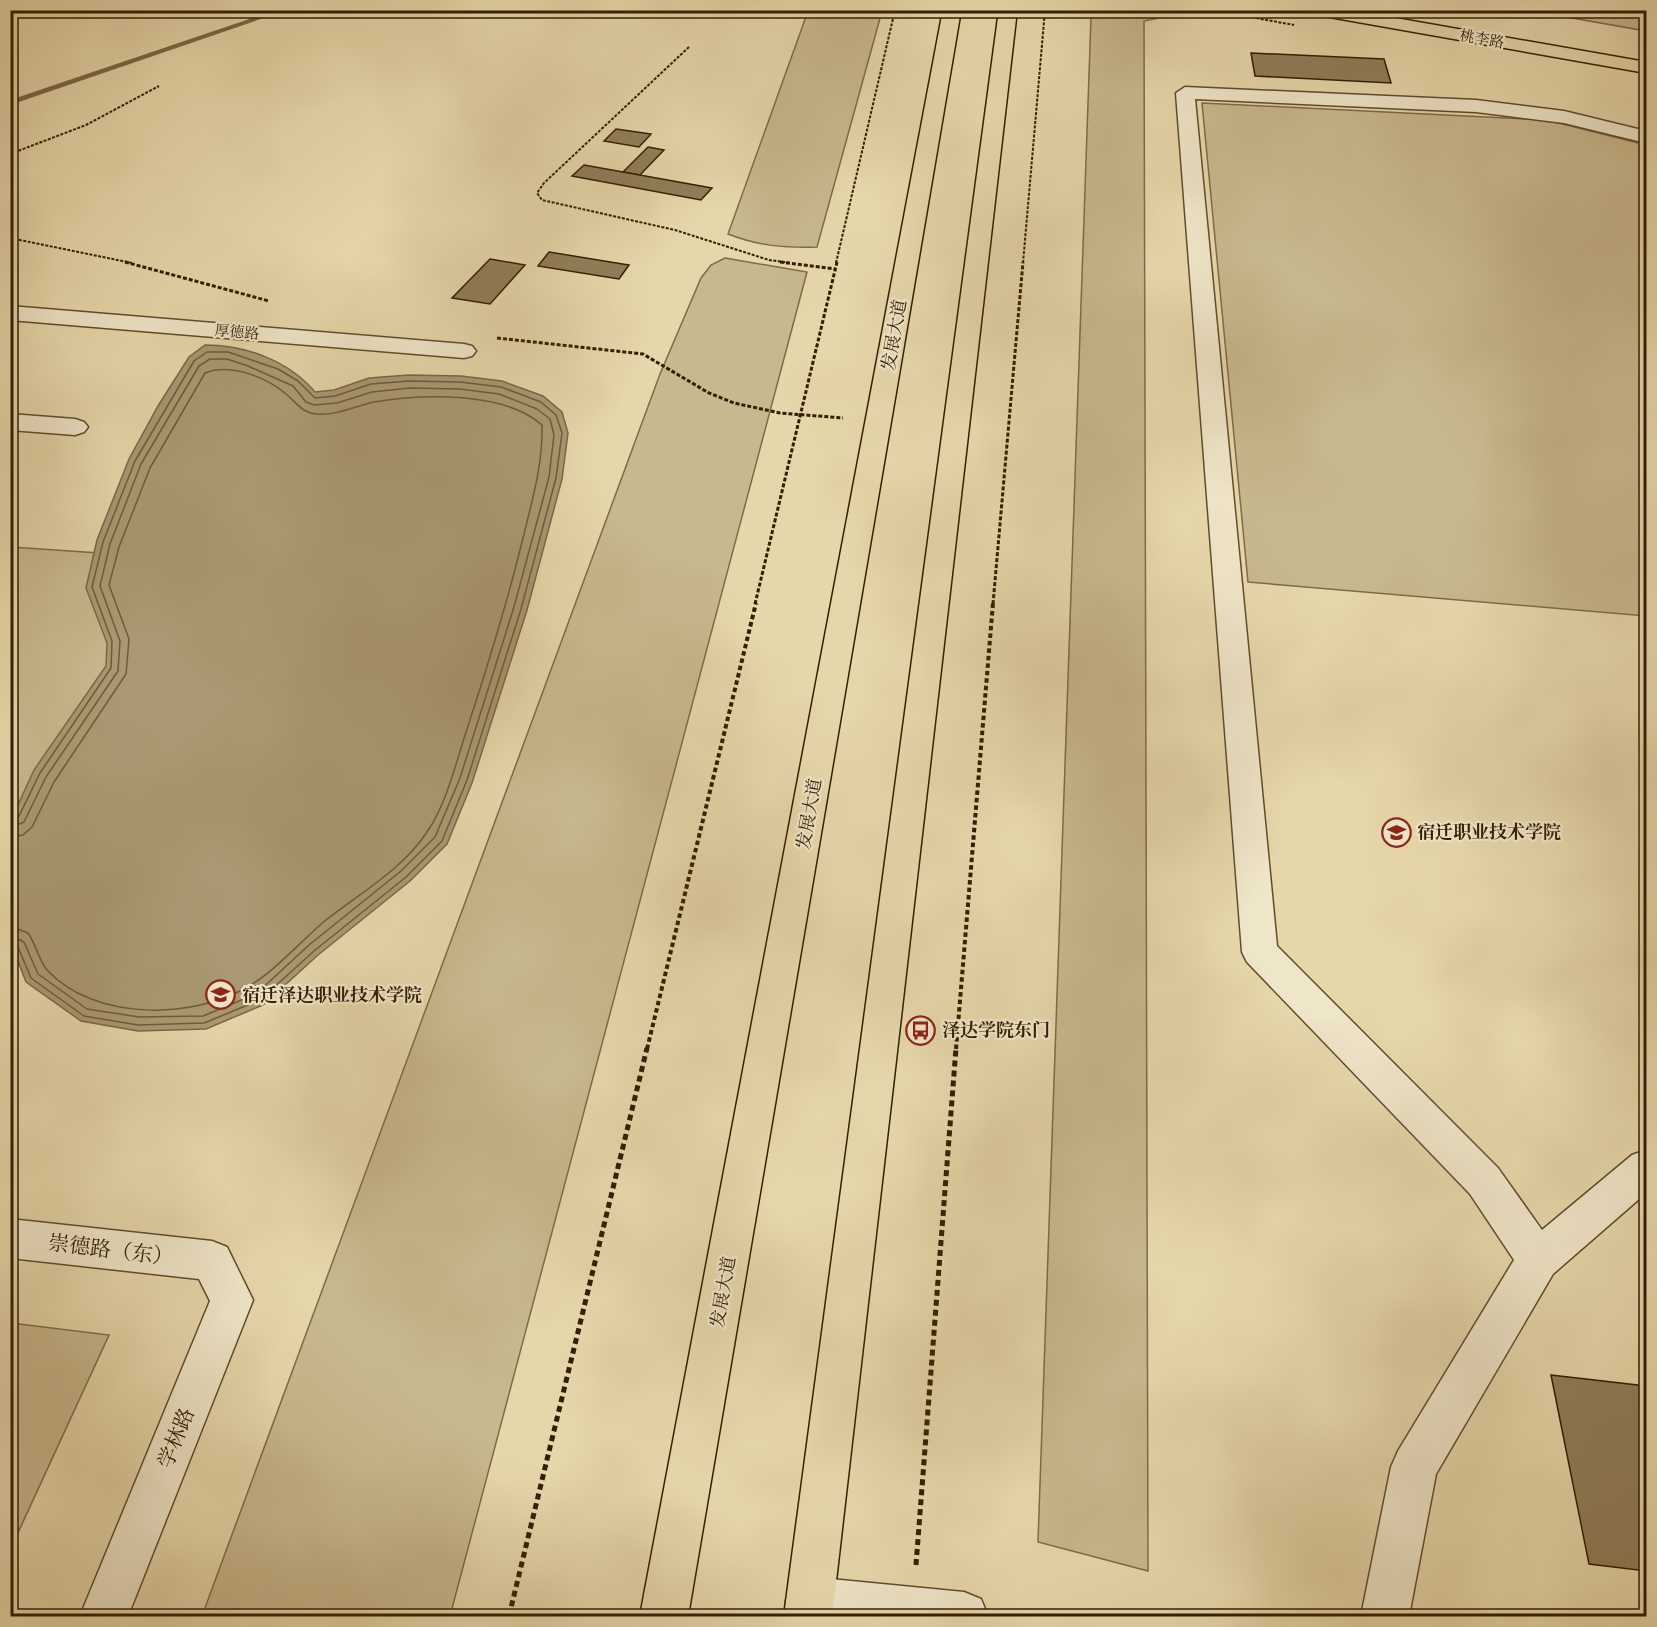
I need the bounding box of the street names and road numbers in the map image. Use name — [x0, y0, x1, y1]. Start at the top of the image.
street label: 桃李路 — [1458, 25, 1506, 53]
street label: 发展大道 — [876, 297, 912, 373]
street label: 厚德路 — [214, 320, 260, 344]
street label: 发展大道 — [791, 776, 827, 852]
street label: 崇德路（东） — [47, 1228, 175, 1272]
street label: 发展大道 — [705, 1254, 741, 1330]
street label: 学林路 — [151, 1404, 201, 1472]

